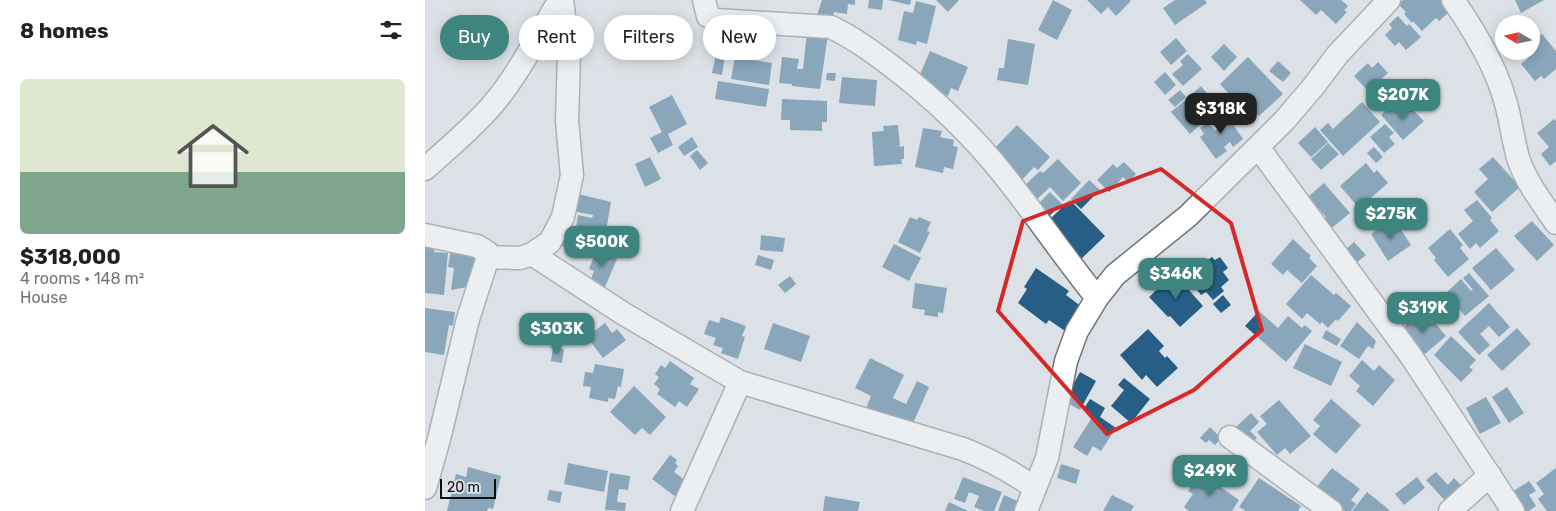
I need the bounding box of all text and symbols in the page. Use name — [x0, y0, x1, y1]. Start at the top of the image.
chip: Buy — [440, 15, 509, 60]
chip: Rent — [519, 15, 594, 60]
chip: Filters — [604, 15, 693, 60]
chip: New — [703, 15, 776, 60]
north arrow — [1495, 15, 1540, 60]
map controls — [1495, 15, 1540, 60]
icon: filters — [377, 16, 405, 44]
text: 8 homes — [20, 18, 109, 43]
pin: $207K — [1368, 78, 1438, 121]
text: $207K — [1377, 85, 1429, 104]
pin: $318K — [1186, 92, 1256, 135]
text: $318K — [1196, 99, 1246, 118]
icon: home — [168, 111, 258, 201]
pin: $275K — [1356, 198, 1426, 240]
text: $275K — [1365, 204, 1417, 223]
pin: $500K — [567, 226, 637, 268]
text: $500K — [575, 232, 629, 251]
text: $318,000 — [20, 244, 121, 269]
pin: $346K — [1141, 258, 1211, 300]
text: $346K — [1149, 264, 1203, 283]
text: 4 rooms · 148 m² — [20, 269, 144, 288]
text: House — [20, 288, 67, 307]
pin: $319K — [1388, 292, 1458, 334]
text: $319K — [1398, 298, 1448, 317]
pin: $303K — [522, 312, 592, 355]
text: $303K — [530, 319, 584, 338]
pin: $249K — [1175, 454, 1245, 497]
text: $249K — [1184, 461, 1236, 480]
scale bar — [440, 476, 496, 499]
text: 20 m — [447, 479, 480, 496]

